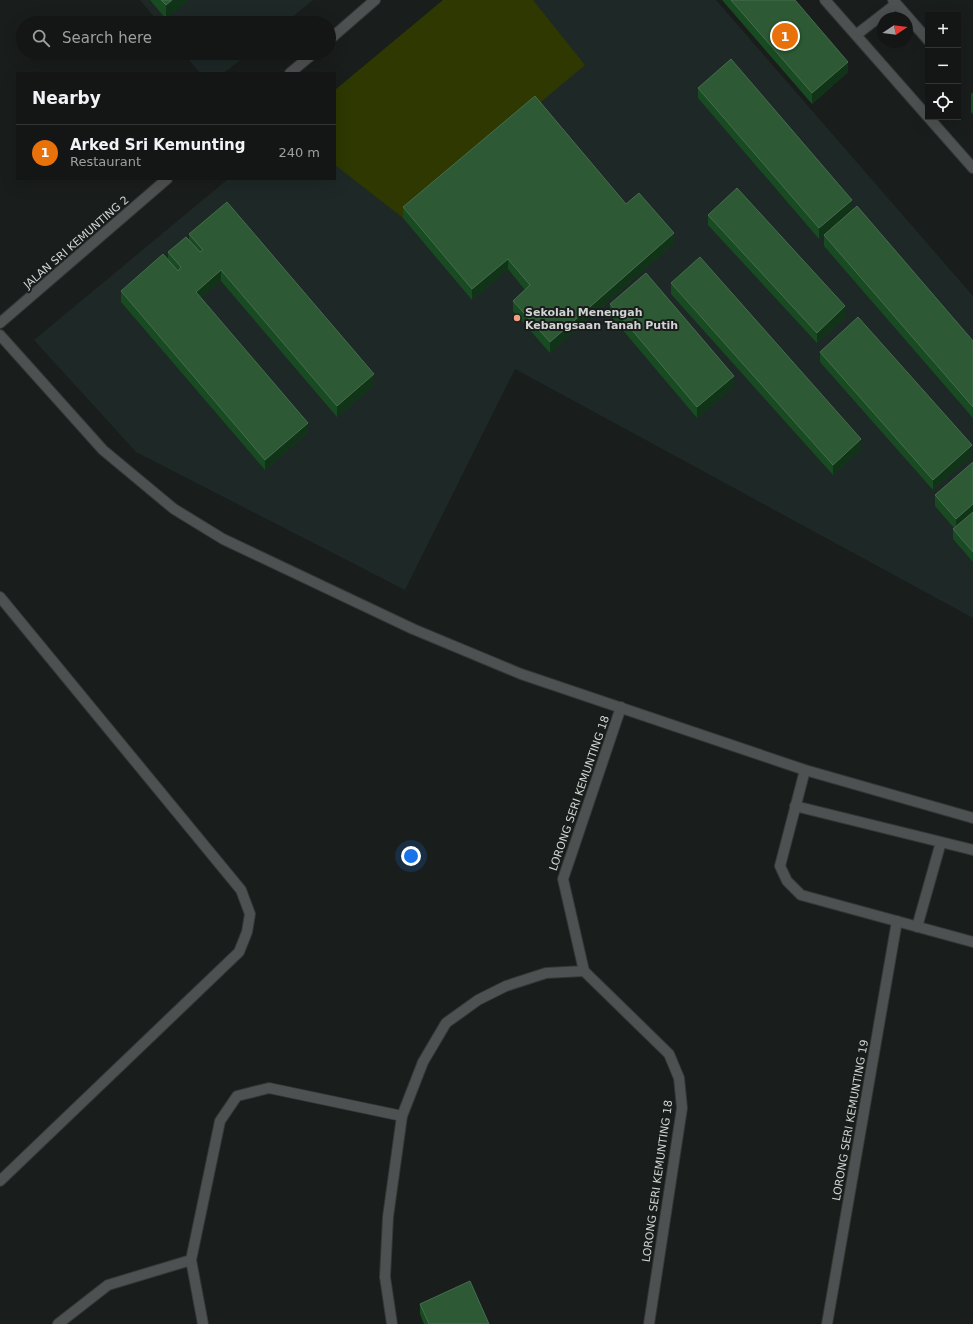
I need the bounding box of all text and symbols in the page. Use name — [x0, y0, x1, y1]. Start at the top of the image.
north arrow — [877, 12, 913, 48]
map controls — [925, 12, 961, 120]
button: + — [925, 12, 961, 48]
search box — [16, 16, 336, 60]
pin: 1 — [772, 21, 798, 51]
icon: search — [30, 27, 52, 49]
text: Search here — [62, 29, 152, 47]
button: − — [925, 48, 961, 84]
button: locate — [925, 84, 961, 120]
text: Nearby — [32, 88, 101, 108]
text: Arked Sri Kemunting — [70, 136, 246, 154]
text: 1 — [40, 145, 50, 160]
text: 240 m — [278, 145, 320, 160]
text: Restaurant — [70, 154, 141, 169]
street label: JALAN SRI KEMUNTING 2 — [20, 193, 131, 292]
place label: Sekolah Menengah Kebangsaan Tanah Putih — [525, 306, 678, 332]
marker: Sekolah Menengah Kebangsaan Tanah Putih — [512, 313, 522, 323]
street label: LORONG SERI KEMUNTING 18 — [547, 714, 612, 873]
your location — [401, 846, 421, 866]
street label: LORONG SERI KEMUNTING 19 — [830, 1038, 871, 1202]
street label: LORONG SERI KEMUNTING 18 — [640, 1099, 675, 1263]

